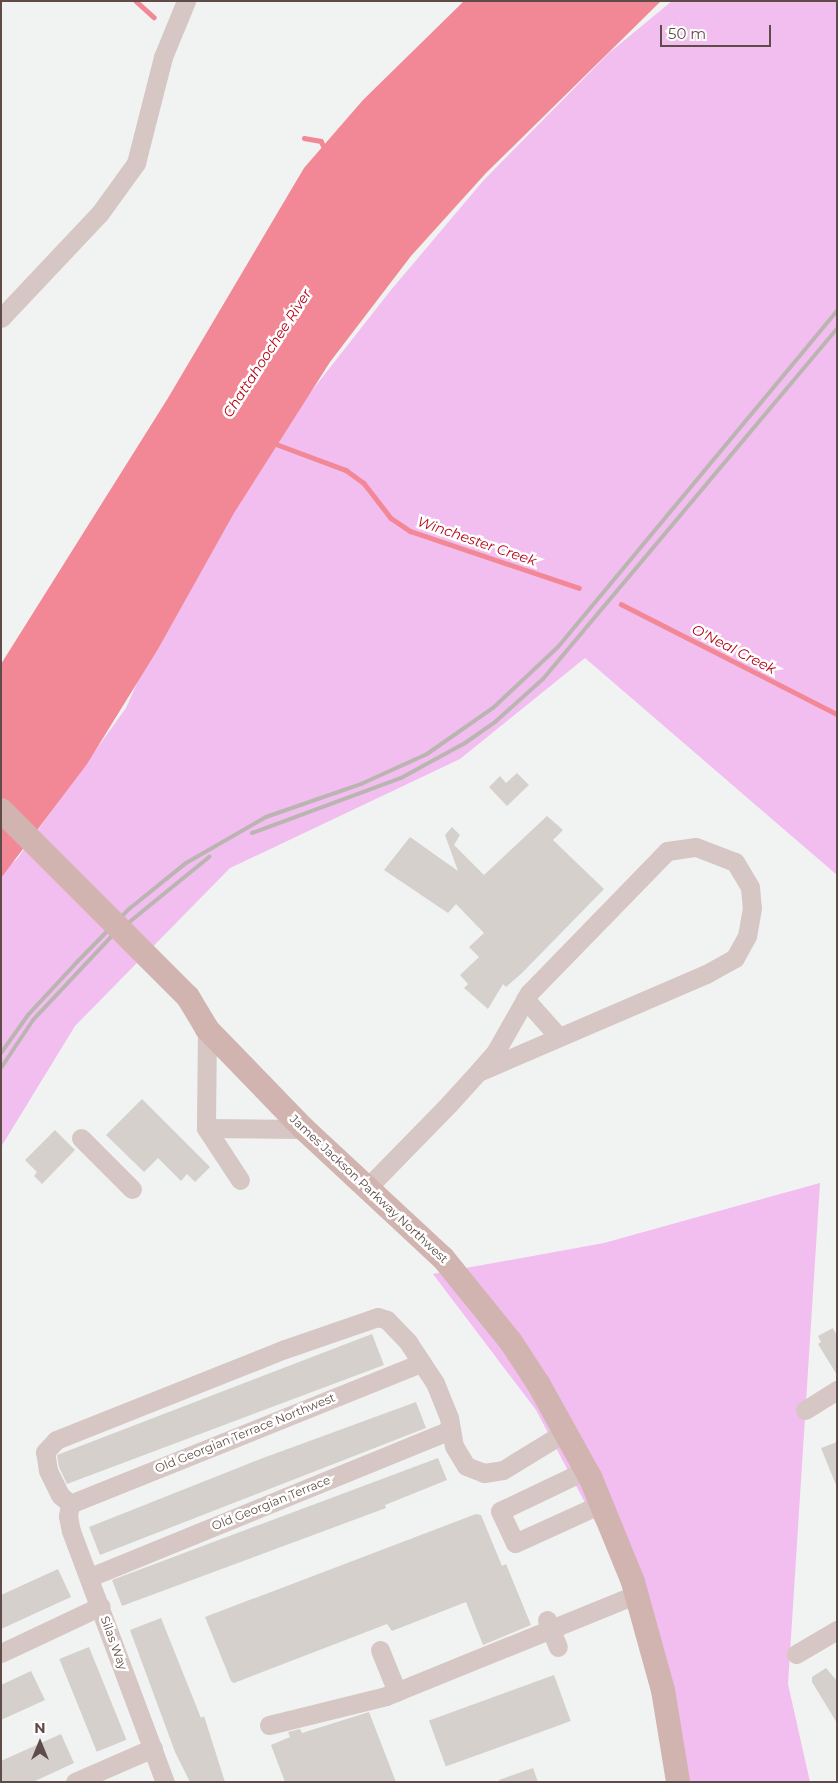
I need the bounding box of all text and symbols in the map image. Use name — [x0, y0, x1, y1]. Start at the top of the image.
scale bar — [663, 15, 774, 47]
text: 50 m — [668, 24, 706, 43]
water label: Chattahoochee River — [219, 286, 315, 420]
water label: Winchester Creek — [415, 513, 539, 569]
water label: O'Neal Creek — [689, 621, 779, 677]
street label: James Jackson Parkway Northwest — [287, 1112, 451, 1266]
street label: Old Georgian Terrace Northwest — [153, 1390, 337, 1476]
street label: Old Georgian Terrace — [210, 1473, 332, 1533]
street label: Silas Way — [98, 1614, 130, 1672]
north arrow — [15, 1718, 65, 1768]
text: N — [34, 1719, 46, 1737]

